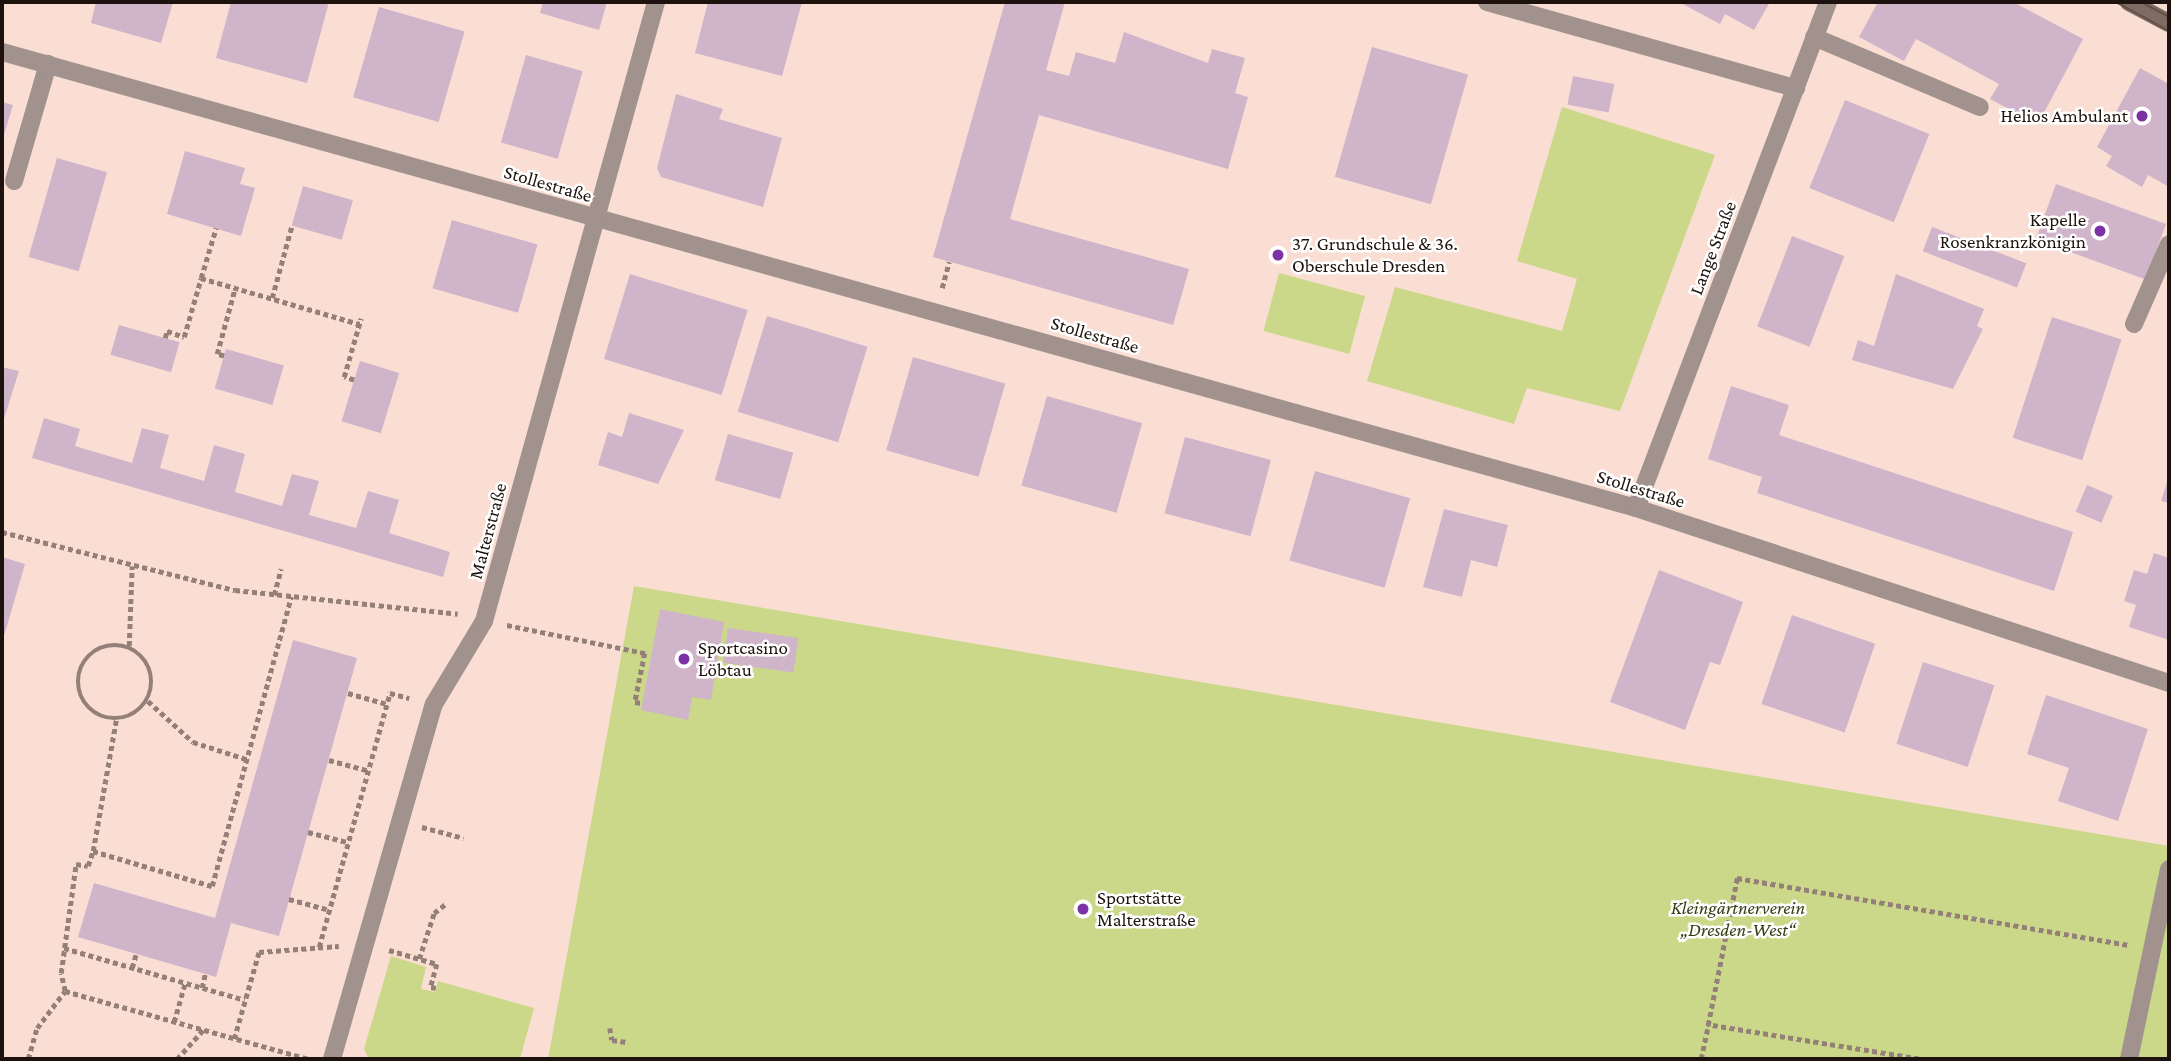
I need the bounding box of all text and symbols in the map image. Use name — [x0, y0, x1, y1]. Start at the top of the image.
place label: Helios Ambulant — [2001, 105, 2128, 127]
marker: Helios Ambulant — [2134, 108, 2150, 124]
street label: Stollestraße — [501, 161, 595, 207]
street label: Lange Straße — [1685, 198, 1741, 298]
place label: Kapelle Rosenkranzkönigin — [1940, 209, 2086, 253]
marker: Kapelle Rosenkranzkönigin — [2092, 223, 2108, 239]
place label: 37. Grundschule & 36. Oberschule Dresden — [1292, 233, 1458, 277]
marker: 37. Grundschule & 36. Oberschule Dresden — [1270, 247, 1286, 263]
street label: Stollestraße — [1048, 312, 1142, 358]
street label: Stollestraße — [1594, 465, 1688, 513]
street label: Malterstraße — [464, 480, 512, 582]
place label: Sportcasino Löbtau — [698, 637, 788, 681]
marker: Sportcasino Löbtau — [676, 651, 692, 667]
place label: Sportstätte Malterstraße — [1097, 887, 1196, 931]
park label: Kleingärtnerverein „Dresden-West“ — [1671, 897, 1805, 941]
marker: Sportstätte Malterstraße — [1075, 901, 1091, 917]

